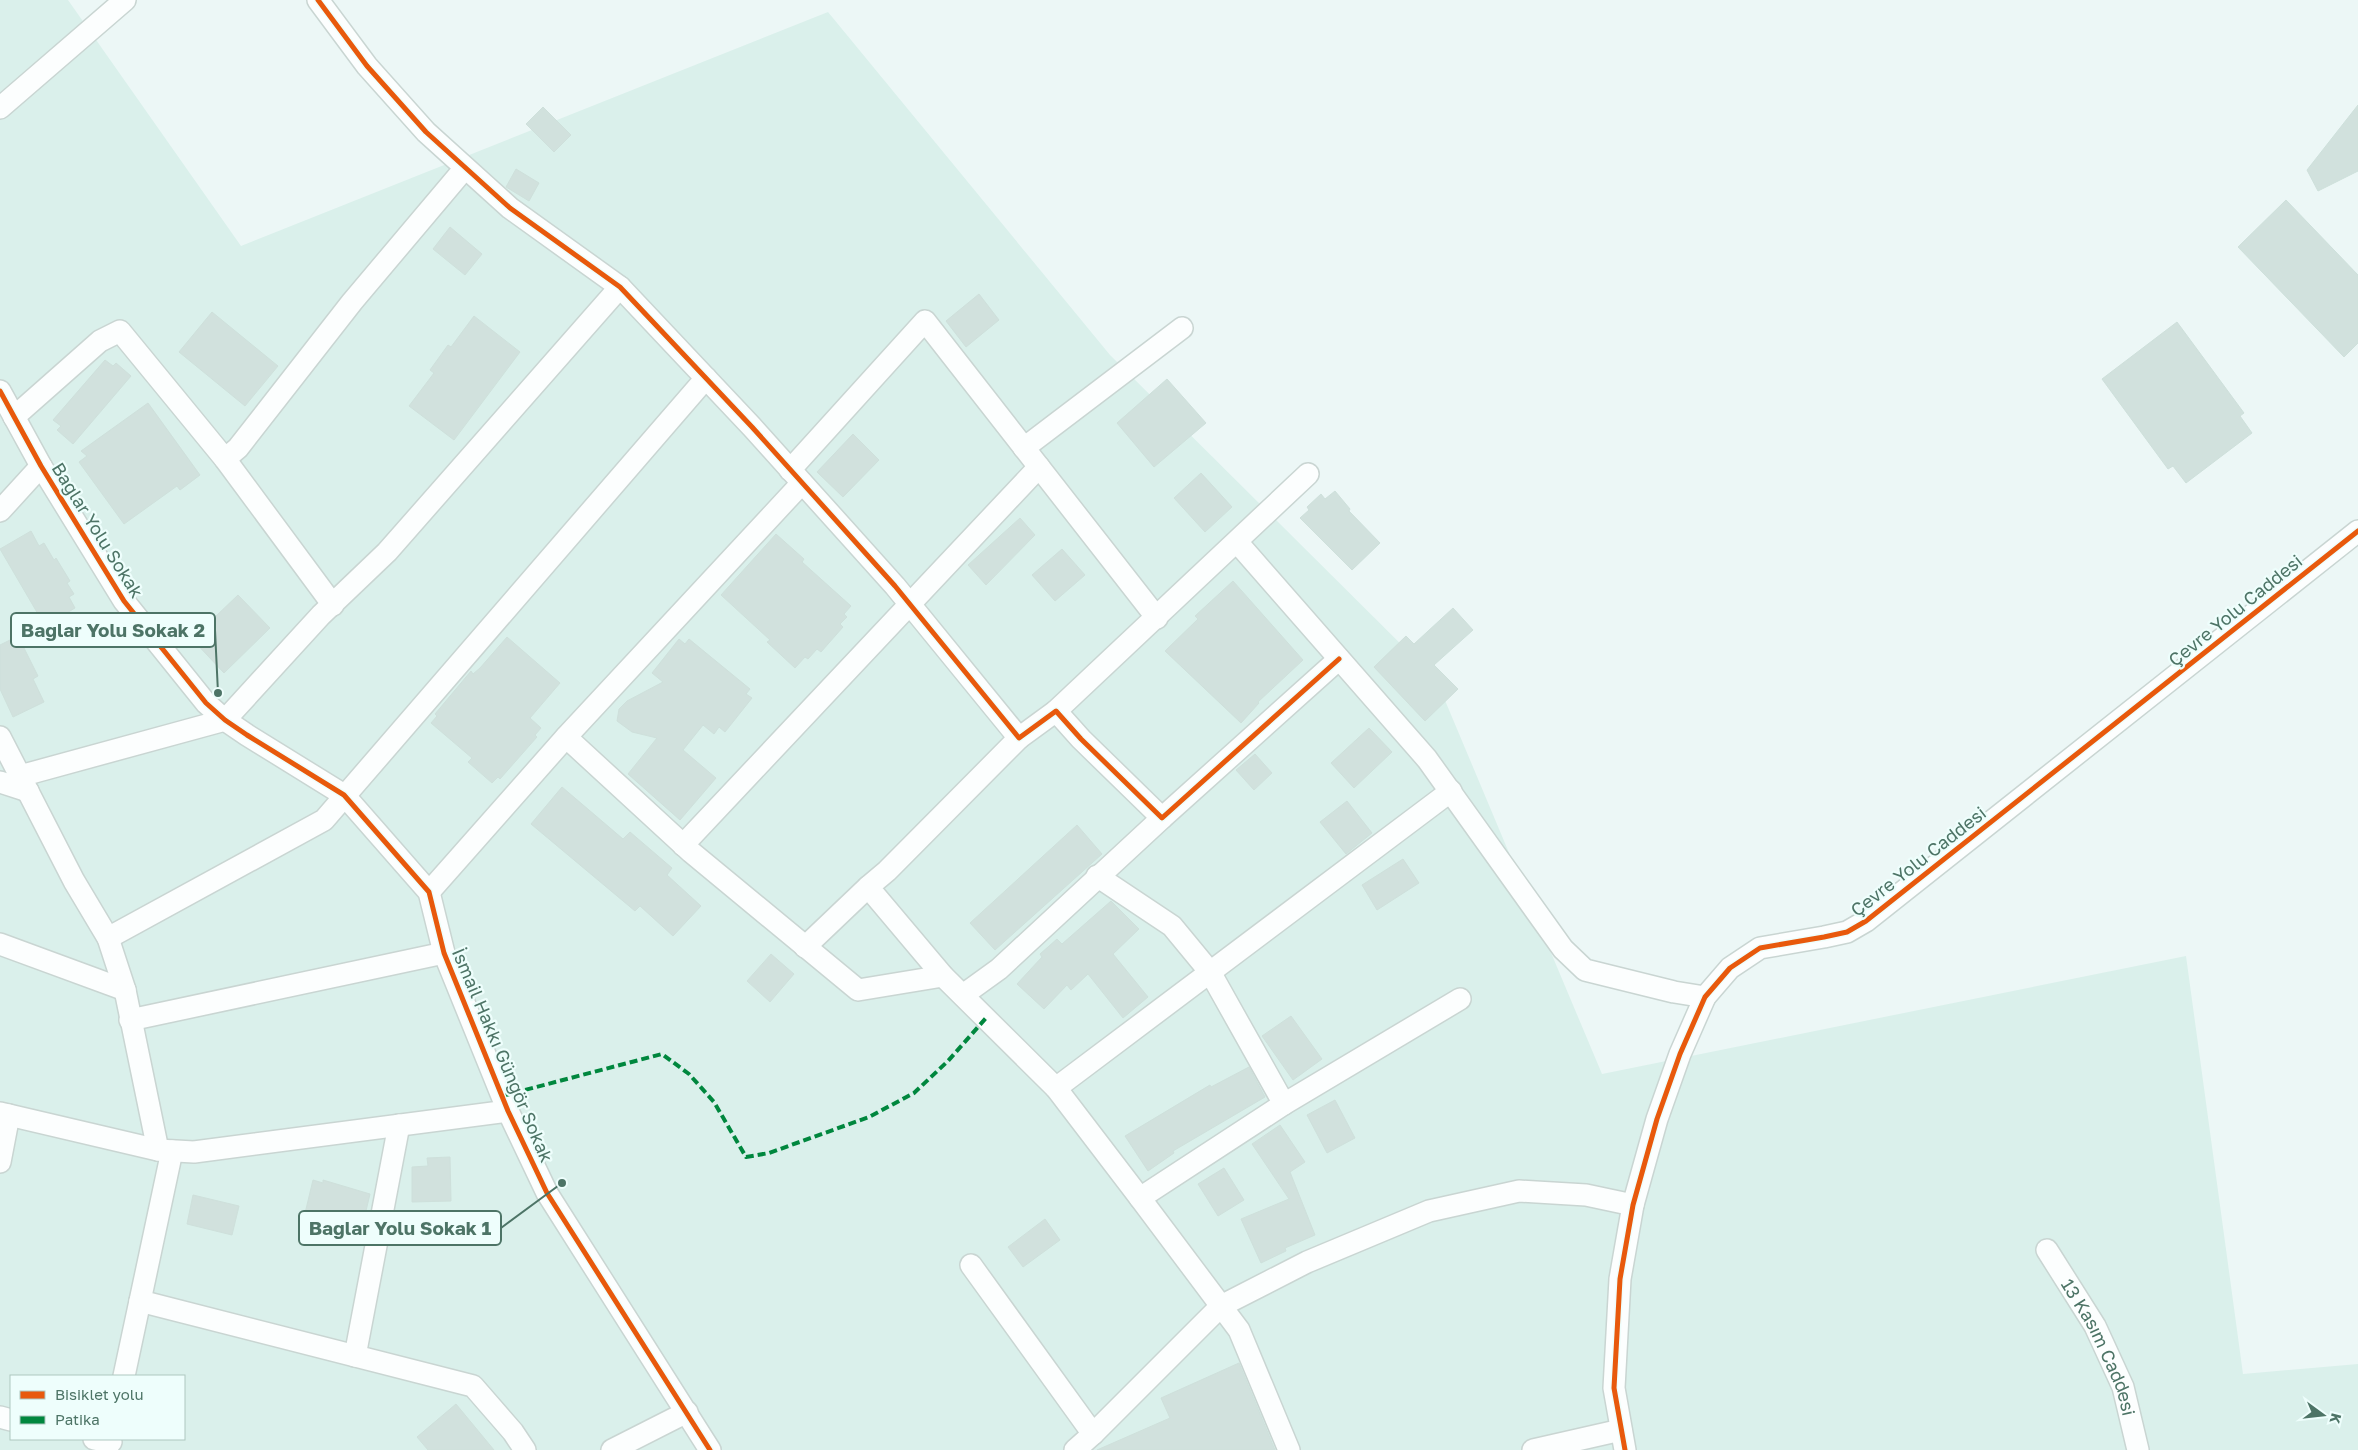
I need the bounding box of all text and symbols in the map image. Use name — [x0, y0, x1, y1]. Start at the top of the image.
street label: Bağlar Yolu Sokak — [47, 458, 149, 602]
street label: Çevre Yolu Caddesi — [2164, 549, 2306, 671]
callout: Bağlar Yolu Sokak 2 — [11, 613, 215, 647]
text: Bağlar Yolu Sokak 2 — [21, 618, 205, 641]
street label: Çevre Yolu Caddesi — [1846, 801, 1990, 921]
street label: İsmail Hakkı Güngör Sokak — [448, 945, 558, 1165]
callout: Bağlar Yolu Sokak 1 — [299, 1211, 501, 1245]
text: Bağlar Yolu Sokak 1 — [309, 1216, 492, 1239]
street label: 13 Kasım Caddesi — [2057, 1274, 2140, 1418]
legend — [10, 1375, 185, 1440]
text: Bisiklet yolu — [55, 1385, 144, 1403]
north arrow — [2298, 1390, 2348, 1440]
text: Patika — [55, 1410, 100, 1428]
text: K — [2327, 1411, 2346, 1426]

